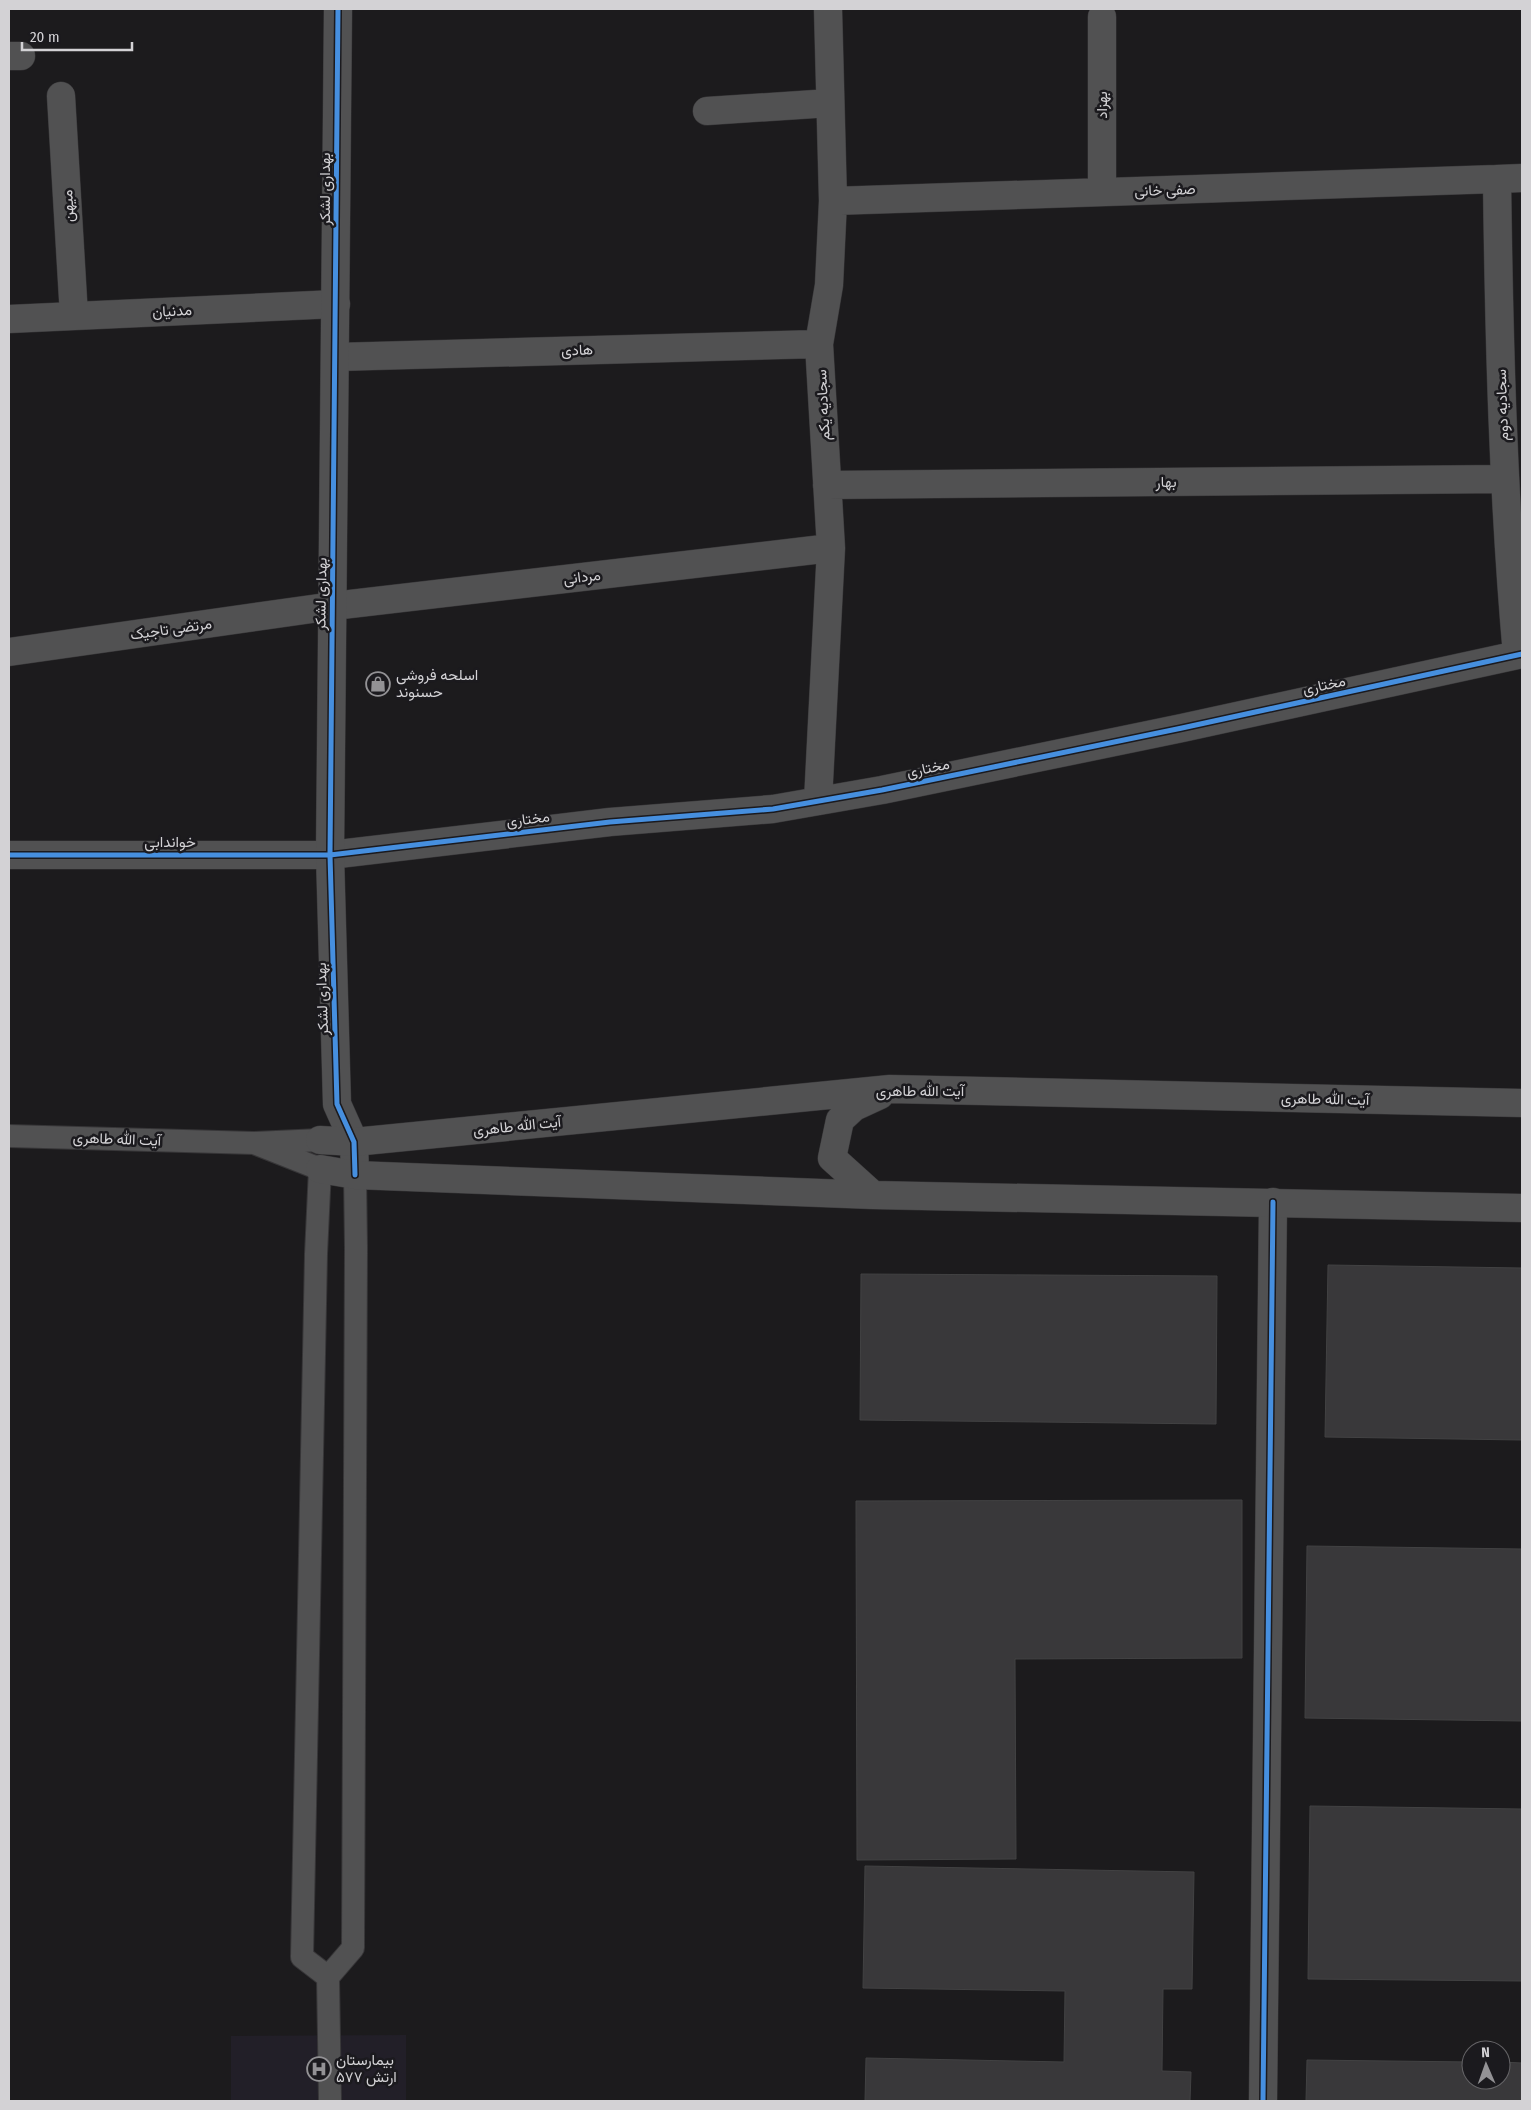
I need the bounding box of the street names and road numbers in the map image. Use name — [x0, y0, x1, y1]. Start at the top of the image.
street label: بهزاد — [1093, 91, 1111, 119]
street label: بهداری لشکر — [316, 152, 335, 227]
street label: صفی خانی — [1134, 180, 1196, 201]
street label: میهن — [58, 189, 79, 223]
street label: مدنیان — [152, 301, 192, 321]
street label: هادی — [561, 340, 593, 361]
street label: سجادیه یکم — [812, 369, 835, 441]
street label: سجادیه دوم — [1492, 369, 1513, 441]
street label: بهار — [1154, 473, 1177, 491]
street label: بهداری لشکر — [311, 557, 332, 632]
street label: مردانی — [562, 566, 602, 589]
street label: مرتضی تاجیک — [129, 614, 213, 645]
street label: مختاری — [1301, 672, 1347, 699]
street label: مختاری — [905, 755, 951, 782]
street label: مختاری — [505, 807, 551, 832]
street label: خواندابی — [144, 833, 196, 852]
street label: بهداری لشکر — [312, 962, 333, 1037]
street label: آیت الله طاهری — [876, 1082, 966, 1101]
street label: آیت الله طاهری — [1281, 1089, 1371, 1110]
street label: آیت الله طاهری — [472, 1112, 564, 1141]
street label: آیت الله طاهری — [72, 1128, 163, 1151]

